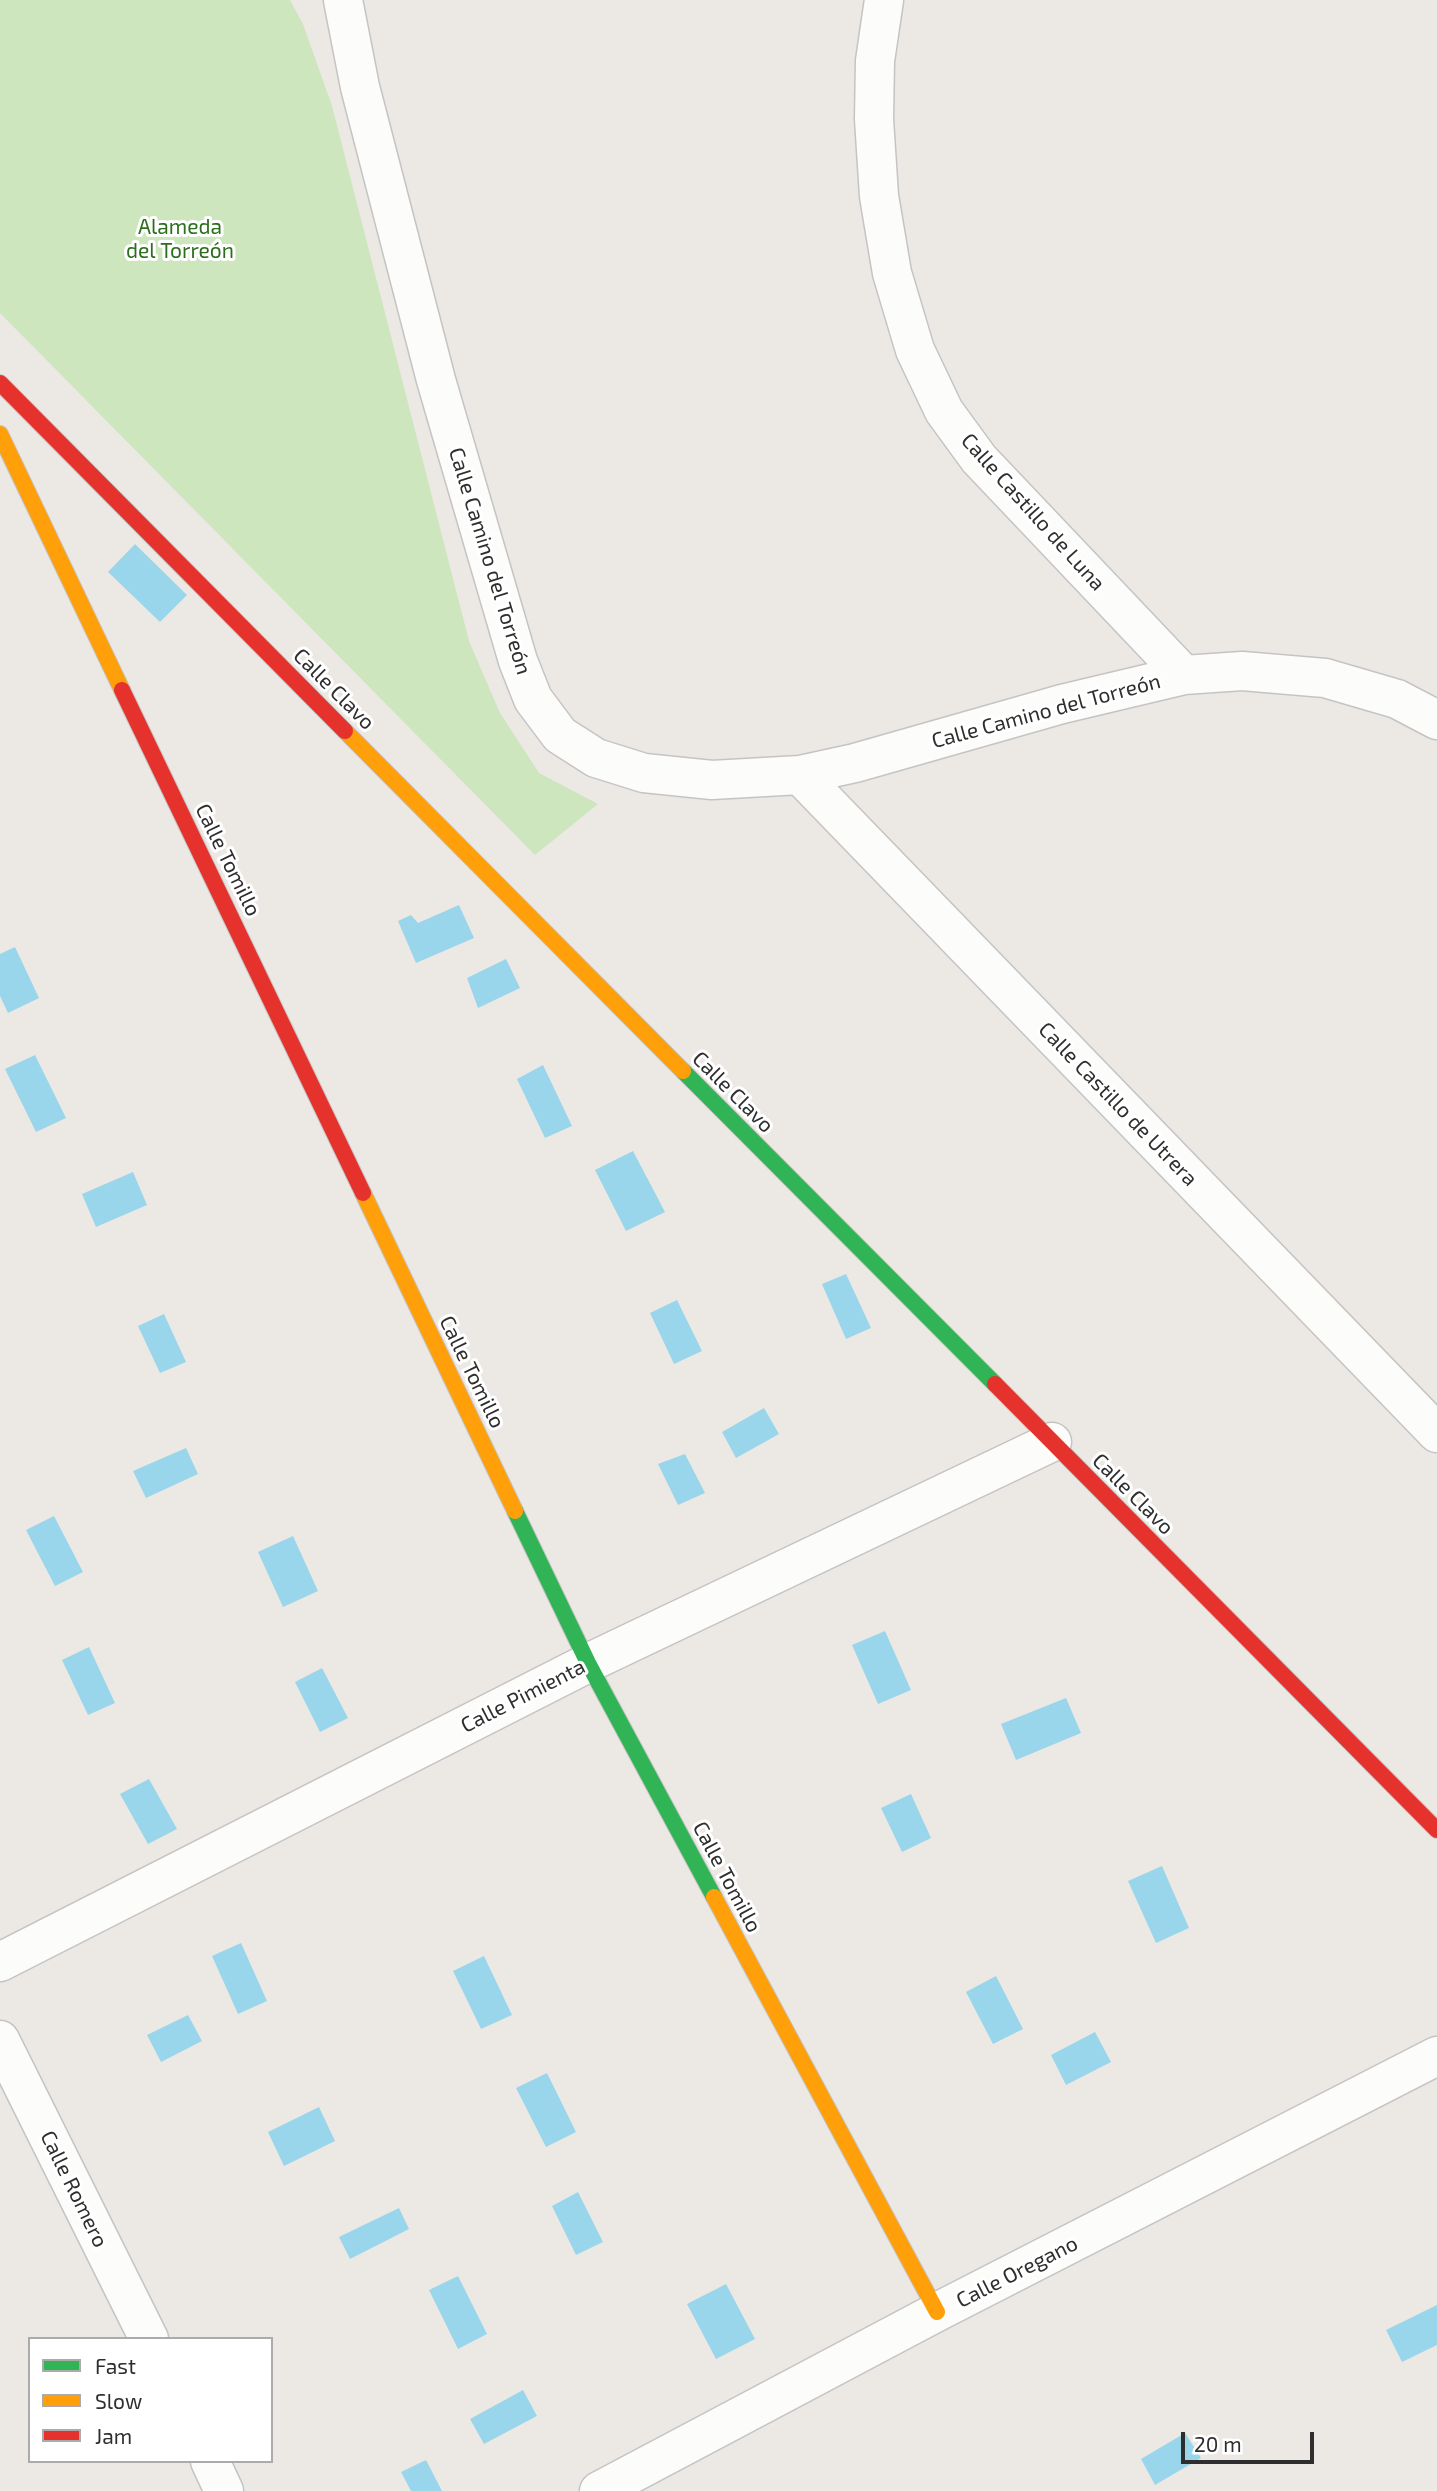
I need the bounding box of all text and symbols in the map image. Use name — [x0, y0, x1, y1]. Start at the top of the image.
park label: Alameda del Torreón — [126, 214, 234, 264]
street label: Calle Castillo de Luna — [956, 428, 1110, 596]
street label: Calle Camino del Torreón — [443, 445, 537, 677]
street label: Calle Clavo — [288, 643, 380, 735]
street label: Calle Camino del Torreón — [929, 668, 1163, 754]
street label: Calle Tomillo — [190, 800, 266, 920]
street label: Calle Castillo de Utrera — [1033, 1017, 1203, 1191]
street label: Calle Clavo — [687, 1046, 779, 1138]
street label: Calle Tomillo — [434, 1312, 510, 1432]
street label: Calle Clavo — [1087, 1448, 1179, 1540]
street label: Calle Pimienta — [457, 1654, 589, 1738]
street label: Calle Tomillo — [687, 1817, 767, 1937]
street label: Calle Romero — [35, 2127, 113, 2251]
street label: Calle Oregano — [952, 2231, 1082, 2313]
legend — [28, 2337, 273, 2463]
text: Fast — [95, 2353, 136, 2378]
text: Slow — [95, 2388, 142, 2413]
scale bar — [1185, 2418, 1318, 2462]
text: Jam — [95, 2423, 132, 2448]
text: 20 m — [1194, 2431, 1242, 2456]

